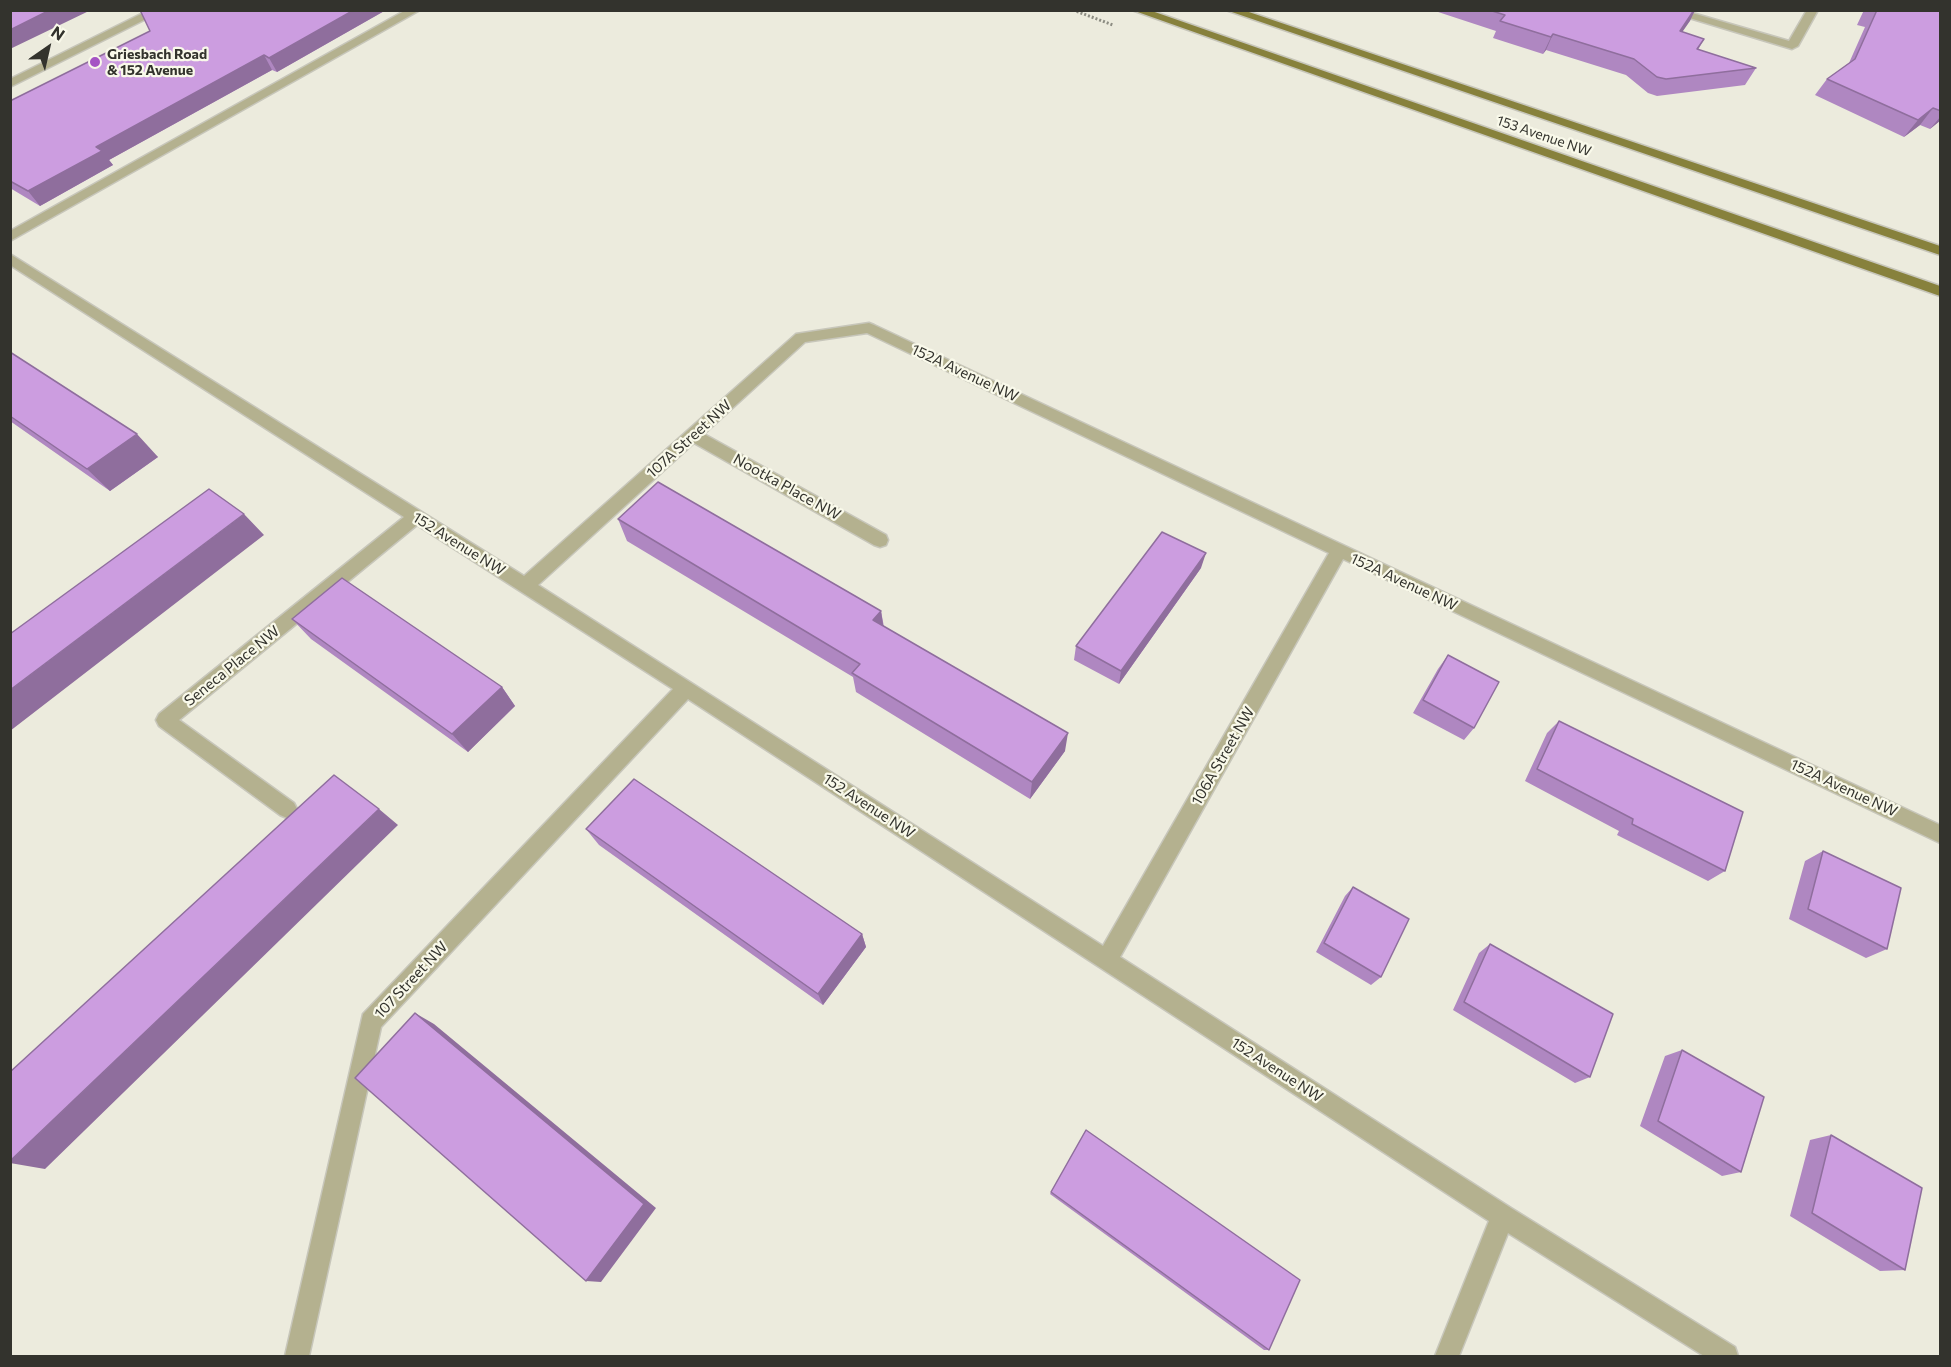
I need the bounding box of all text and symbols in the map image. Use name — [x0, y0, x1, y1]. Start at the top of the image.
north arrow — [18, 18, 78, 78]
text: N — [48, 21, 69, 44]
place label: Griesbach Road & 152 Avenue — [107, 46, 207, 78]
marker: Griesbach Road & 152 Avenue — [88, 55, 102, 69]
street label: 153 Avenue NW — [1495, 112, 1593, 160]
street label: 152A Avenue NW — [909, 340, 1021, 406]
street label: 107A Street NW — [643, 396, 735, 482]
street label: Nootka Place NW — [730, 450, 844, 524]
street label: 152 Avenue NW — [409, 508, 509, 580]
street label: 152A Avenue NW — [1348, 549, 1460, 615]
street label: Seneca Place NW — [181, 622, 283, 710]
street label: 106A Street NW — [1188, 704, 1258, 808]
street label: 152A Avenue NW — [1788, 755, 1900, 821]
street label: 152 Avenue NW — [820, 770, 918, 842]
street label: 107 Street NW — [371, 938, 451, 1022]
street label: 152 Avenue NW — [1228, 1034, 1326, 1106]

